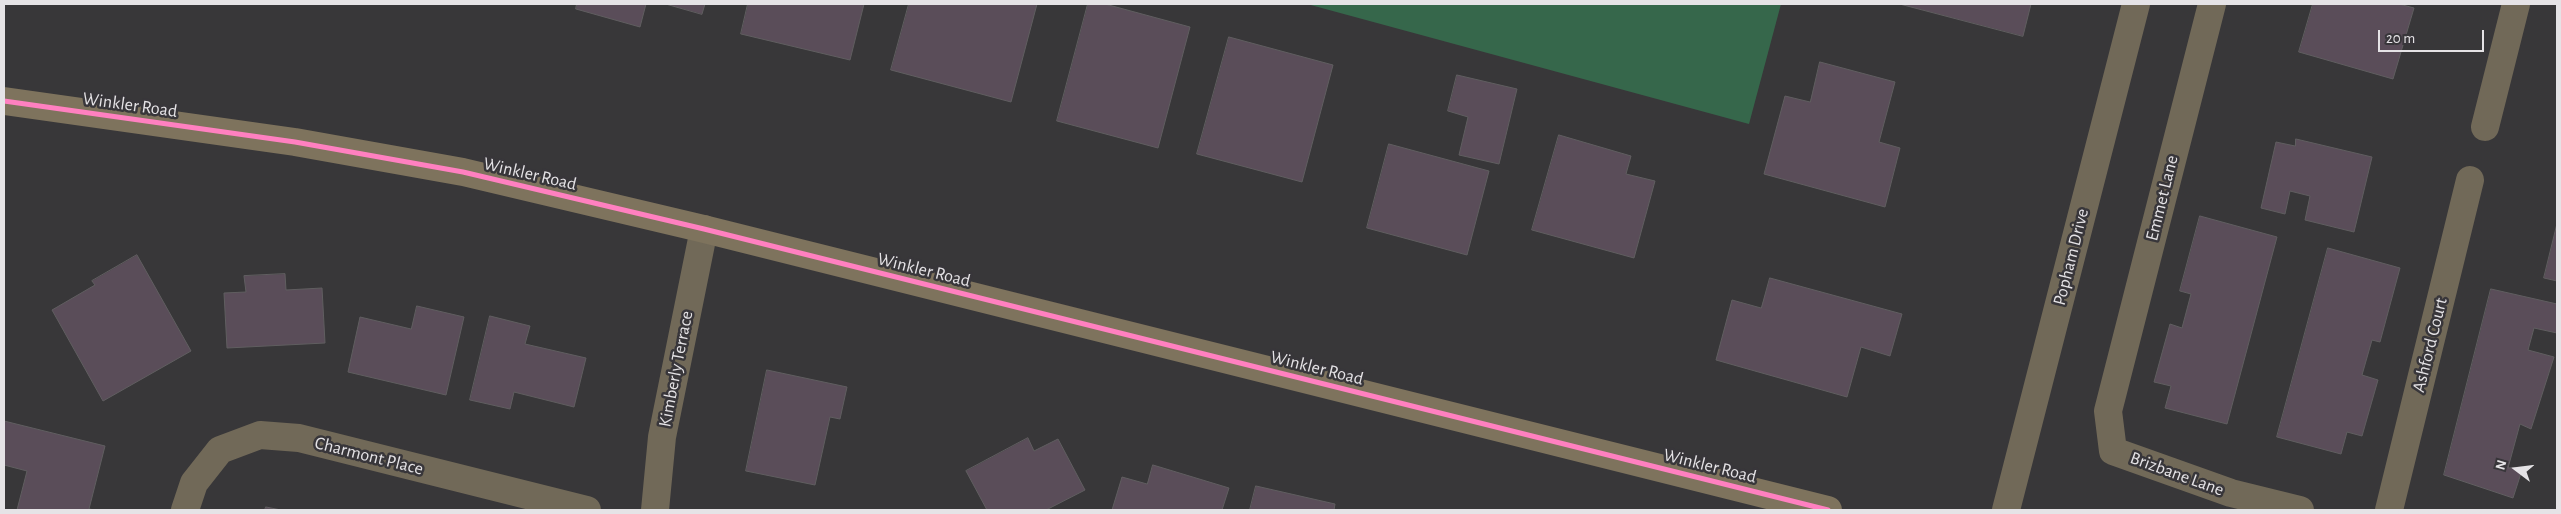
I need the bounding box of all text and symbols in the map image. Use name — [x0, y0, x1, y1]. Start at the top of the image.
scale bar — [2381, 20, 2487, 52]
text: 20 m — [2386, 31, 2415, 46]
street label: Winkler Road — [81, 88, 179, 122]
street label: Winkler Road — [481, 153, 579, 195]
street label: Emmet Lane — [2141, 153, 2183, 243]
street label: Popham Drive — [2049, 206, 2093, 308]
street label: Winkler Road — [875, 248, 973, 292]
street label: Ashford Court — [2408, 296, 2452, 394]
street label: Kimberly Terrace — [654, 309, 698, 429]
street label: Winkler Road — [1268, 346, 1366, 390]
street label: Charmont Place — [313, 432, 425, 480]
street label: Winkler Road — [1661, 444, 1759, 488]
north arrow — [2491, 444, 2541, 494]
street label: Brizbane Lane — [2127, 447, 2227, 501]
text: N — [2493, 459, 2510, 472]

